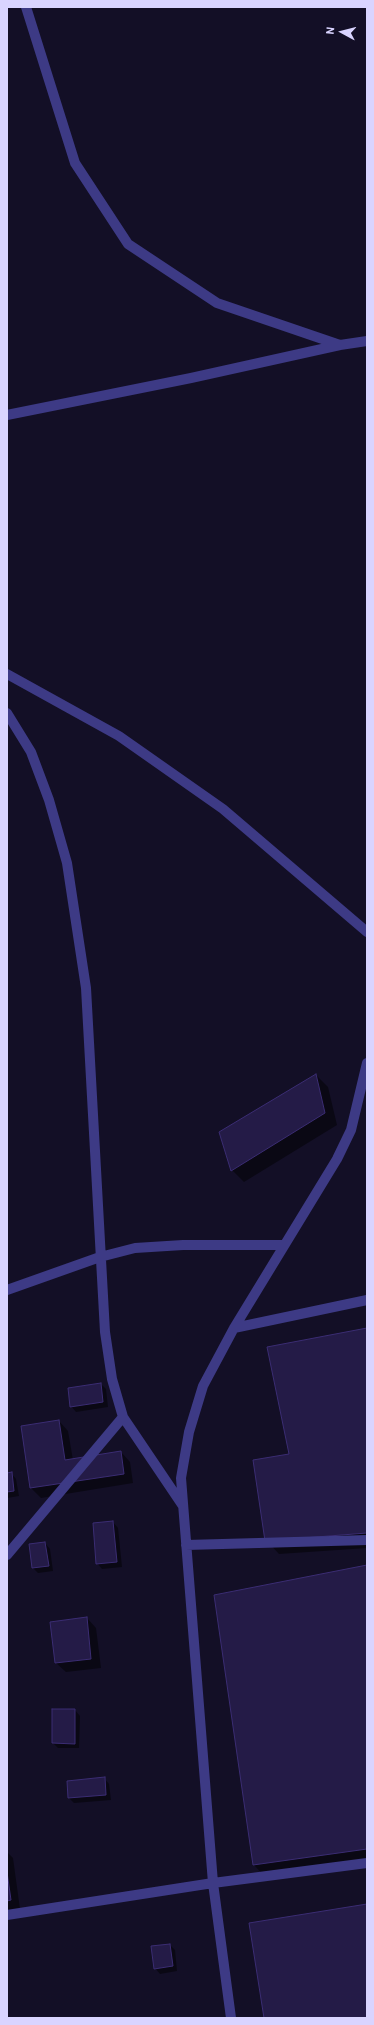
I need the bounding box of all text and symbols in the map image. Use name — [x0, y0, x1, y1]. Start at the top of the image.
north arrow — [322, 12, 362, 52]
text: N — [323, 26, 336, 35]

